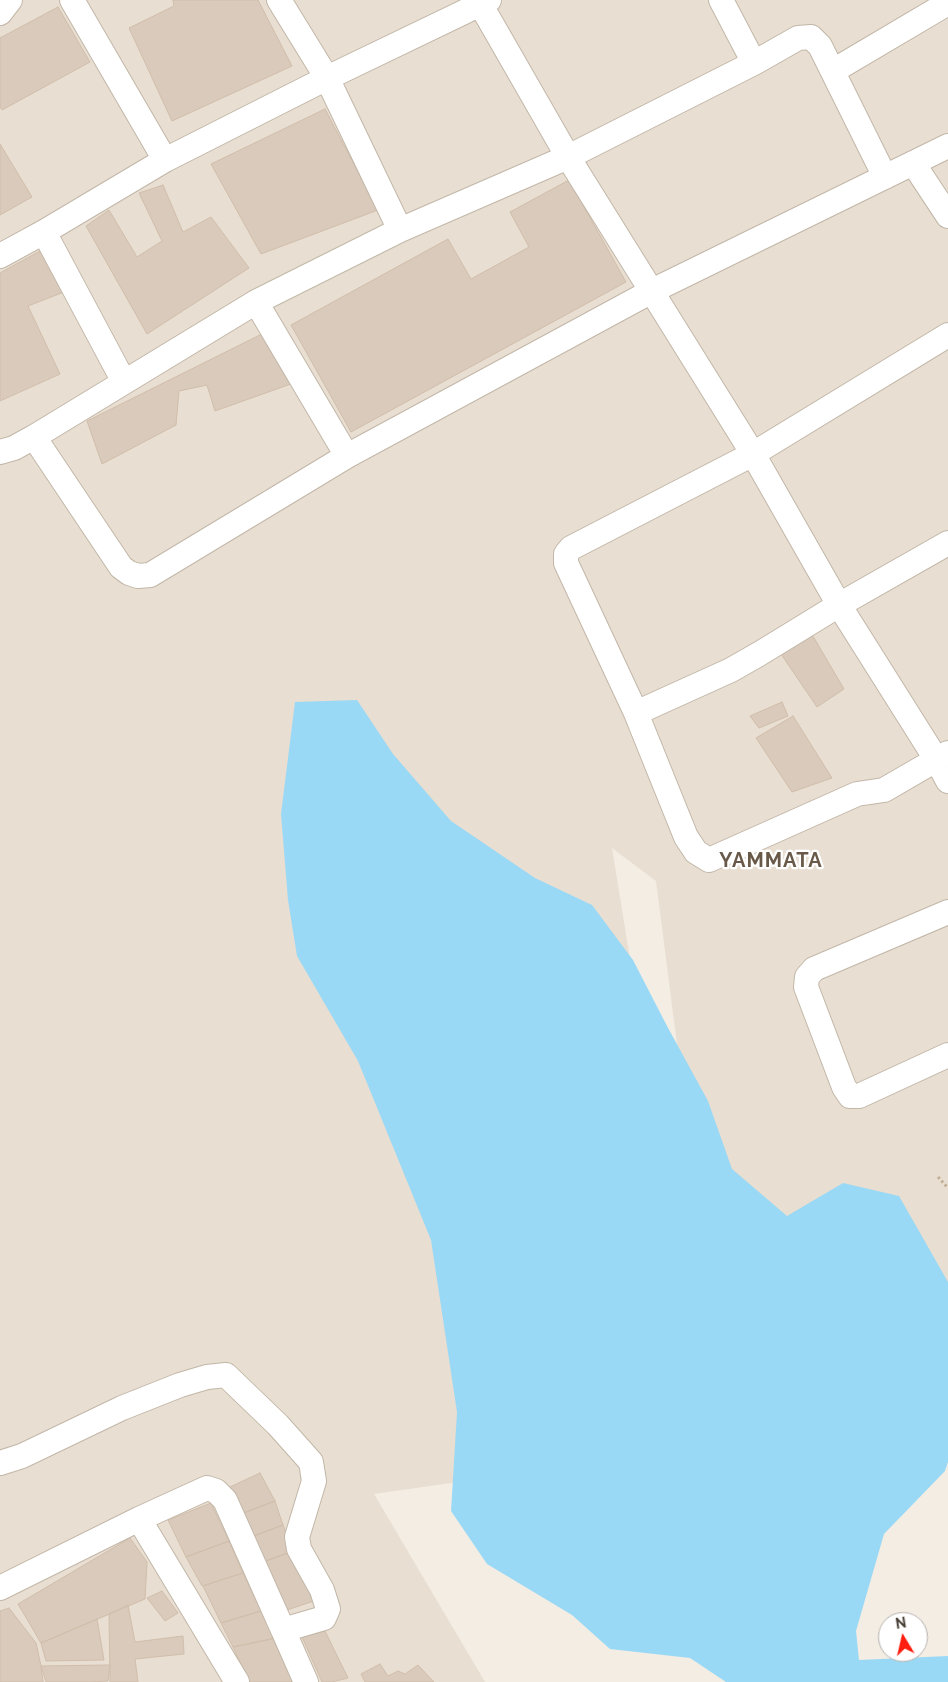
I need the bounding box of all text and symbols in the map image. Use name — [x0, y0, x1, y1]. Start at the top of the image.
district label: YAMMATA — [718, 849, 824, 873]
north arrow — [878, 1612, 928, 1662]
text: N — [894, 1614, 907, 1632]

